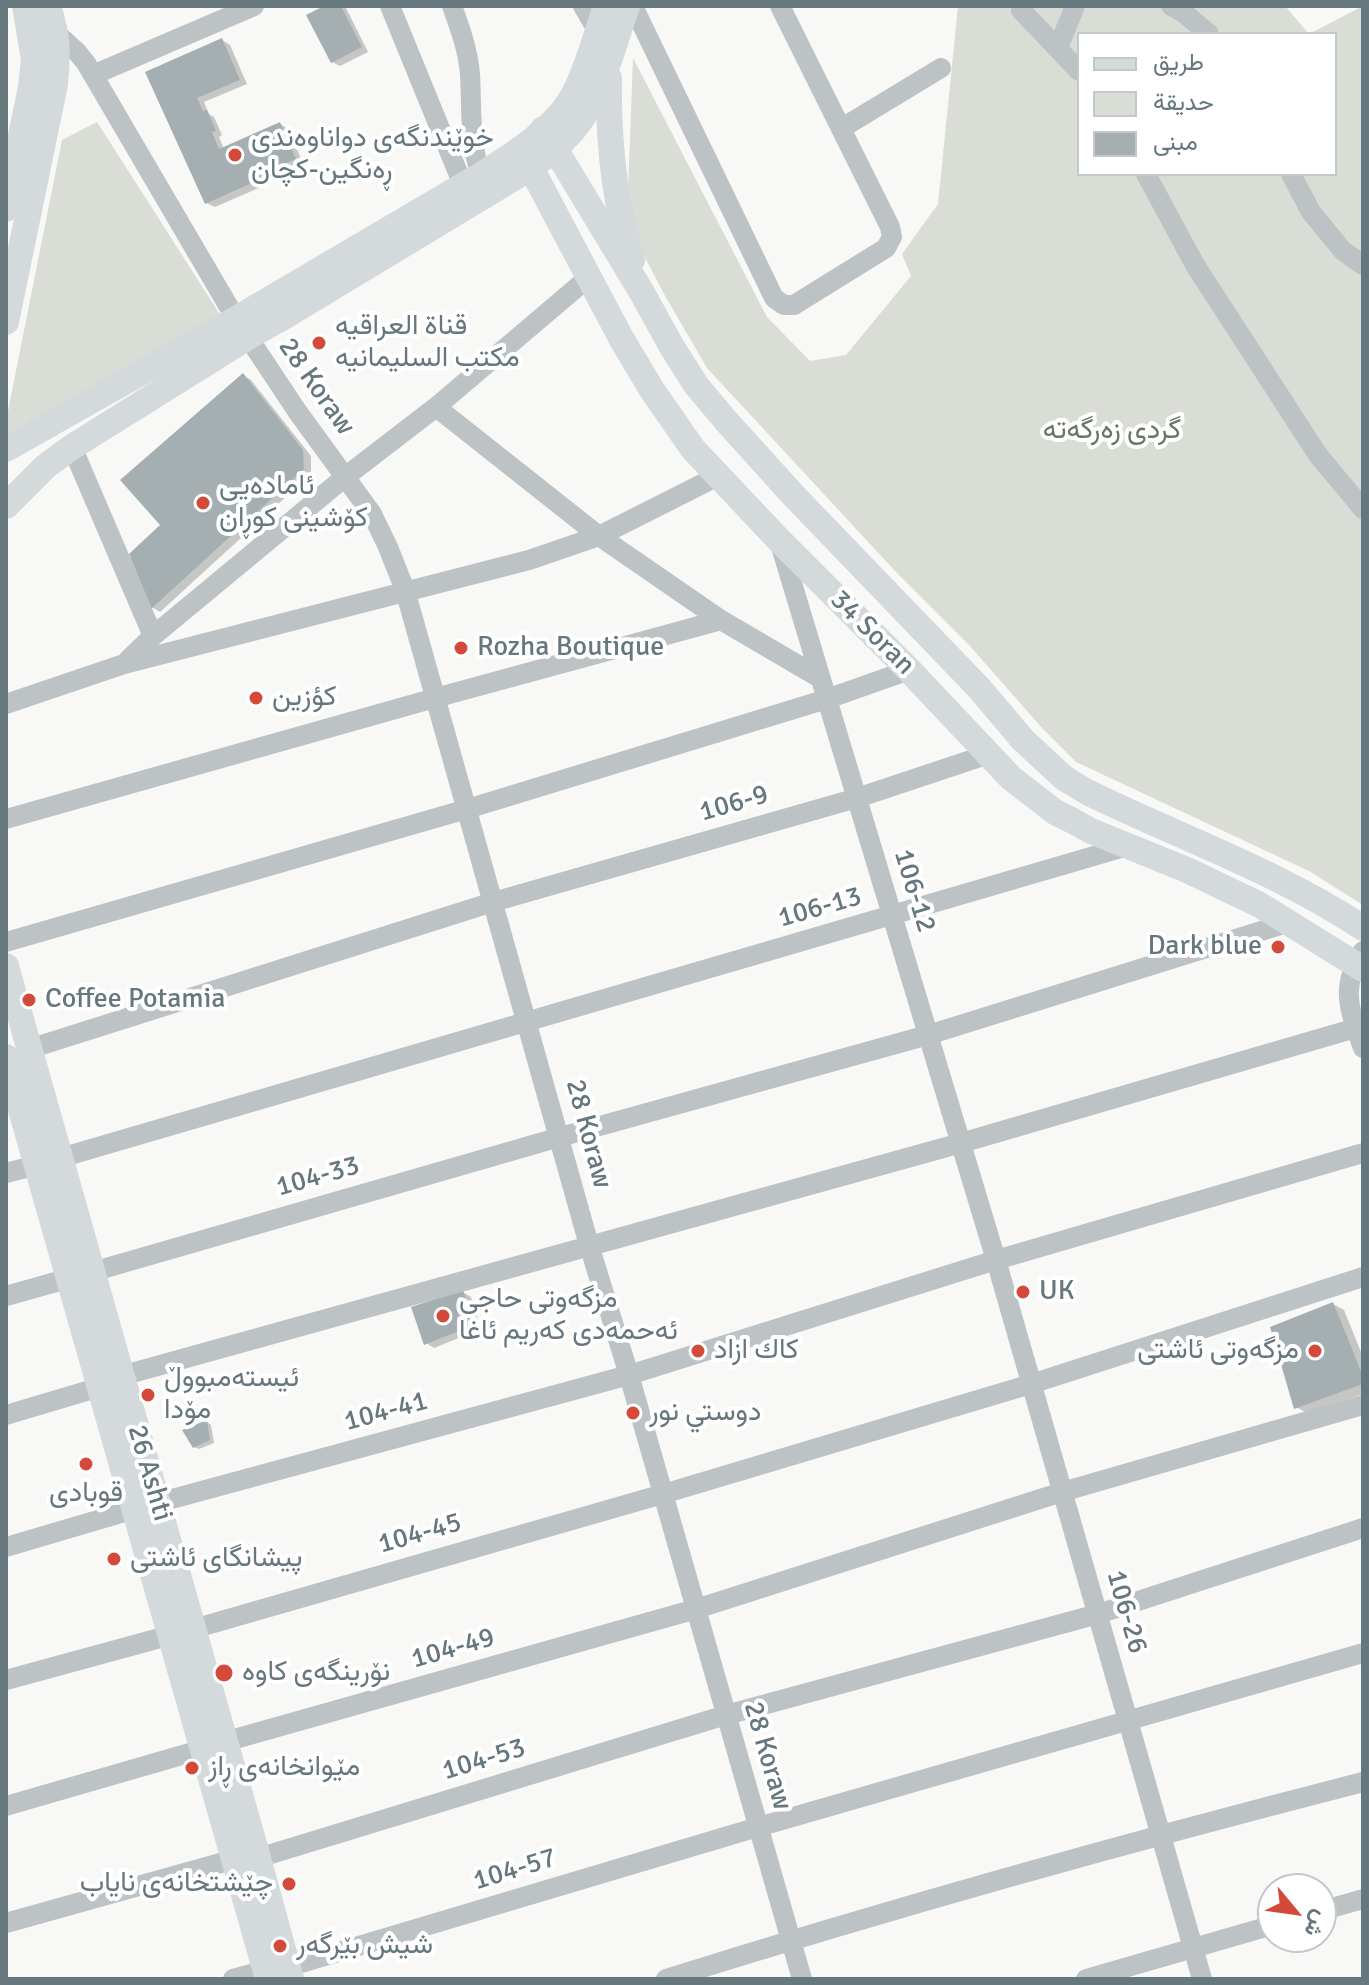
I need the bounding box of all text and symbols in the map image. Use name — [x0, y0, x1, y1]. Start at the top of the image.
legend — [1077, 32, 1337, 176]
text: طريق — [1153, 47, 1204, 77]
text: حديقة — [1153, 87, 1214, 117]
place label: خوێندنگەی دواناوەندی ڕەنگین-کچان — [251, 122, 494, 188]
text: مبنى — [1153, 127, 1198, 157]
marker: خوێندنگەی دواناوەندی ڕەنگین-کچان — [226, 146, 244, 164]
place label: قناة العراقيه مكتب السليمانيه — [335, 310, 520, 376]
street label: 28 Koraw — [270, 332, 362, 442]
marker: قناة العراقيه مكتب السليمانيه — [310, 334, 328, 352]
park label: گردی زەرگەتە — [1043, 414, 1181, 448]
place label: ئامادەیی کۆشینی کوڕان — [219, 470, 368, 536]
marker: ئامادەیی کۆشینی کوڕان — [194, 494, 212, 512]
street label: 34 Soran — [823, 584, 921, 682]
place label: Rozha Boutique — [477, 631, 664, 665]
marker: Rozha Boutique — [452, 639, 470, 657]
place label: كؤزين — [272, 681, 336, 715]
marker: كؤزين — [247, 689, 265, 707]
street label: 106-9 — [696, 778, 772, 830]
street label: 106-12 — [885, 845, 943, 937]
street label: 106-13 — [774, 880, 866, 936]
place label: Dark blue — [1147, 930, 1262, 964]
marker: Dark blue — [1269, 938, 1287, 956]
place label: Coffee Potamia — [45, 983, 225, 1017]
marker: Coffee Potamia — [20, 991, 38, 1009]
street label: 28 Koraw — [557, 1076, 619, 1192]
street label: 104-33 — [272, 1149, 364, 1205]
place label: UK — [1039, 1275, 1074, 1309]
place label: مزگەوتی حاجی ئەحمەدی کەریم ئاغا — [459, 1283, 678, 1349]
marker: UK — [1014, 1283, 1032, 1301]
marker: مزگەوتی حاجی ئەحمەدی کەریم ئاغا — [434, 1307, 452, 1325]
place label: كاك ازاد — [714, 1334, 799, 1368]
place label: مزگەوتی ئاشتی — [1137, 1334, 1299, 1368]
marker: كاك ازاد — [689, 1342, 707, 1360]
marker: مزگەوتی ئاشتی — [1306, 1342, 1324, 1360]
place label: ئیستەمبووڵ مۆدا — [164, 1362, 299, 1428]
street label: 104-41 — [340, 1385, 432, 1439]
marker: ئیستەمبووڵ مۆدا — [139, 1386, 157, 1404]
place label: دوستي نور — [649, 1396, 761, 1430]
marker: دوستي نور — [624, 1404, 642, 1422]
street label: 26 Ashti — [119, 1421, 179, 1525]
marker: قوبادی — [77, 1455, 95, 1473]
place label: قوبادی — [49, 1477, 123, 1511]
street label: 104-45 — [374, 1506, 466, 1562]
place label: پیشانگای ئاشتی — [130, 1542, 303, 1576]
marker: پیشانگای ئاشتی — [105, 1550, 123, 1568]
street label: 106-26 — [1098, 1566, 1154, 1658]
street label: 104-49 — [407, 1621, 499, 1677]
place label: نۆرینگەی کاوە — [242, 1656, 390, 1690]
marker: نۆرینگەی کاوە — [213, 1662, 235, 1684]
street label: 28 Koraw — [735, 1698, 799, 1814]
street label: 104-53 — [438, 1731, 530, 1789]
place label: مێوانخانەی ڕاز — [208, 1751, 360, 1785]
marker: مێوانخانەی ڕاز — [183, 1759, 201, 1777]
street label: 104-57 — [469, 1841, 561, 1899]
place label: چێشتخانەی نایاب — [80, 1867, 273, 1901]
north arrow — [1257, 1873, 1337, 1953]
marker: چێشتخانەی نایاب — [280, 1875, 298, 1893]
text: ش — [1298, 1906, 1335, 1942]
place label: شیش بێرگەر — [296, 1929, 433, 1963]
marker: شیش بێرگەر — [271, 1937, 289, 1955]

